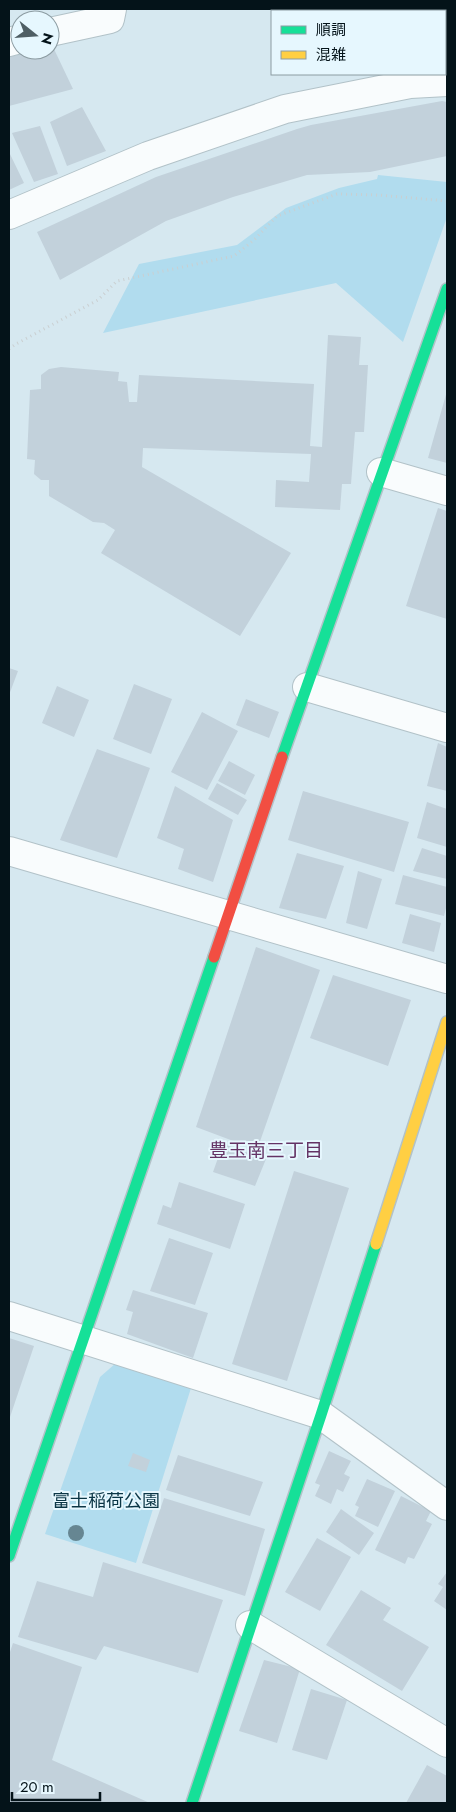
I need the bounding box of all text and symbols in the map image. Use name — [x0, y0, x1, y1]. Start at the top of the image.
north arrow — [10, 10, 60, 60]
legend — [271, 10, 446, 75]
text: 順調 — [316, 19, 346, 41]
text: N — [36, 31, 59, 47]
text: 混雑 — [316, 44, 346, 66]
district label: 豊玉南三丁目 — [209, 1137, 323, 1164]
park label: 富士稲荷公園 — [52, 1488, 160, 1514]
scale bar — [12, 1770, 100, 1802]
text: 20 m — [20, 1776, 54, 1798]

